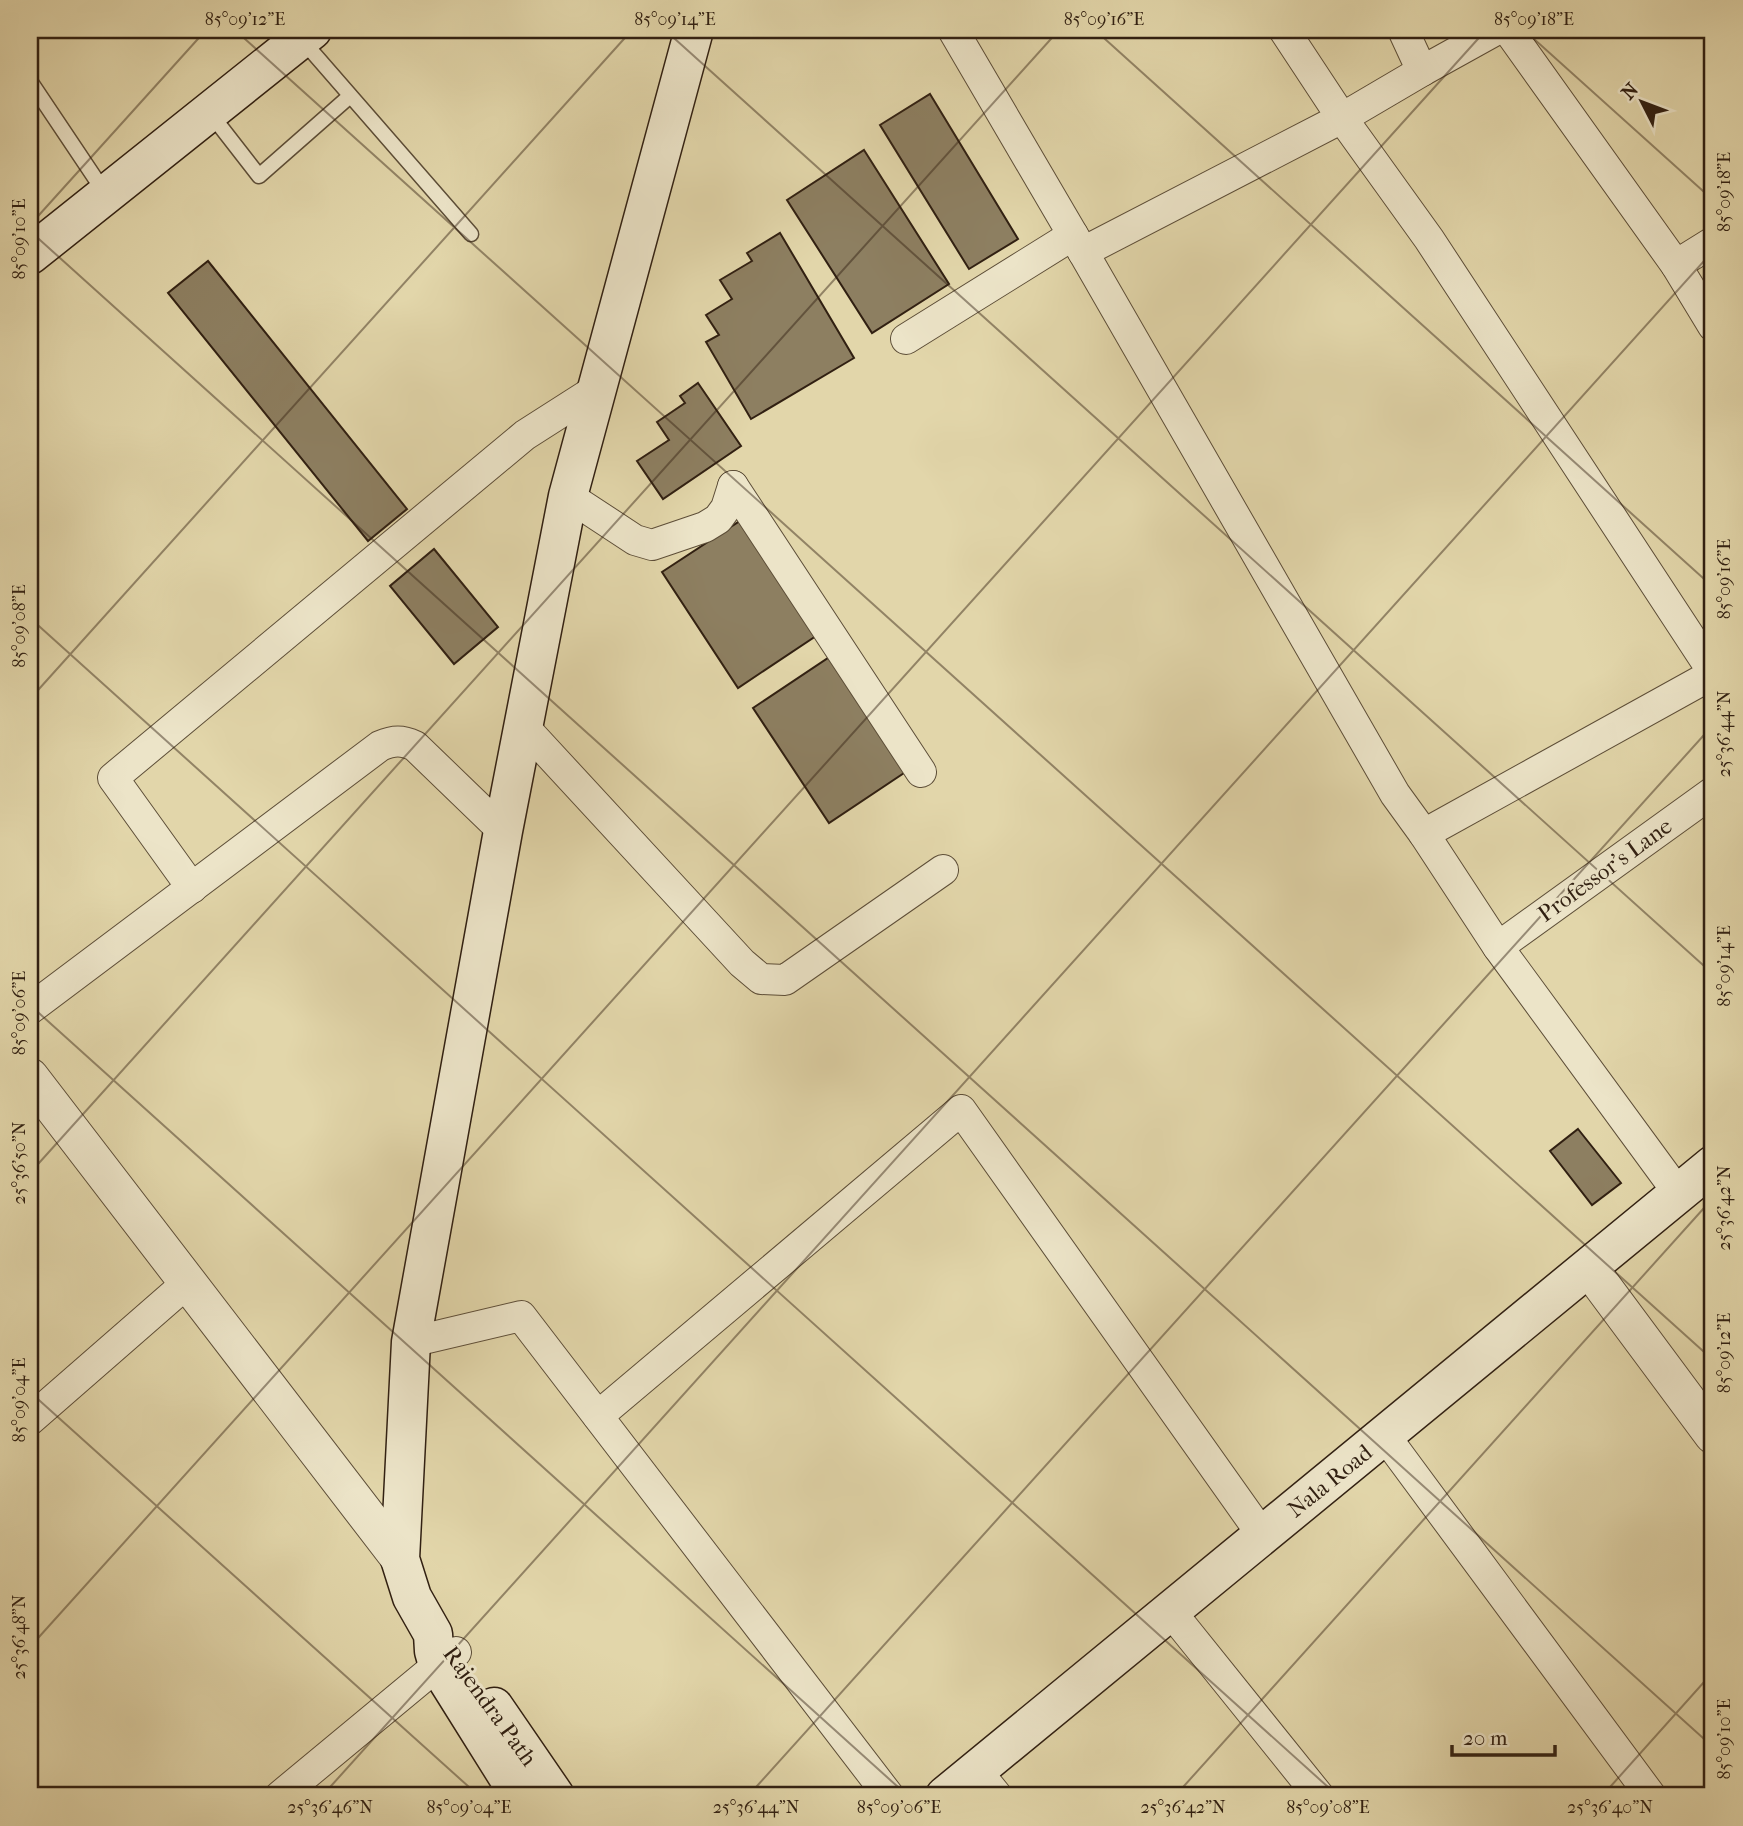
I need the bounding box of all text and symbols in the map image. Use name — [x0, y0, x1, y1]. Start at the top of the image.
text: 85°09'12"E — [205, 9, 285, 30]
text: 85°09'14"E — [634, 9, 716, 30]
text: 85°09'16"E — [1064, 9, 1144, 30]
text: 85°09'18"E — [1494, 9, 1574, 30]
north arrow — [1606, 66, 1676, 136]
text: N — [1617, 78, 1643, 104]
text: 85°09'18"E — [1714, 152, 1735, 232]
text: 85°09'10"E — [9, 199, 30, 279]
text: 85°09'16"E — [1714, 539, 1735, 619]
text: 85°09'08"E — [9, 584, 30, 668]
text: 25°36'44"N — [1714, 690, 1735, 777]
street label: Professor's Lane — [1533, 812, 1677, 928]
text: 85°09'14"E — [1714, 925, 1735, 1007]
text: 85°09'06"E — [9, 971, 30, 1055]
text: 25°36'50"N — [9, 1121, 30, 1204]
text: 25°36'42"N — [1714, 1165, 1735, 1251]
text: 85°09'12"E — [1714, 1313, 1735, 1393]
text: 85°09'04"E — [9, 1358, 30, 1442]
street label: Nala Road — [1282, 1439, 1378, 1523]
text: 25°36'48"N — [9, 1594, 30, 1679]
street label: Rajendra Path — [438, 1641, 543, 1771]
text: 85°09'10"E — [1714, 1699, 1735, 1779]
scale bar — [1452, 1714, 1556, 1758]
text: 20 m — [1463, 1726, 1508, 1750]
text: 25°36'46"N — [287, 1797, 373, 1818]
text: 85°09'04"E — [427, 1797, 511, 1818]
text: 25°36'44"N — [713, 1797, 800, 1818]
text: 85°09'06"E — [857, 1797, 941, 1818]
text: 25°36'42"N — [1140, 1797, 1226, 1818]
text: 85°09'08"E — [1286, 1797, 1370, 1818]
text: 25°36'40"N — [1567, 1797, 1653, 1818]

